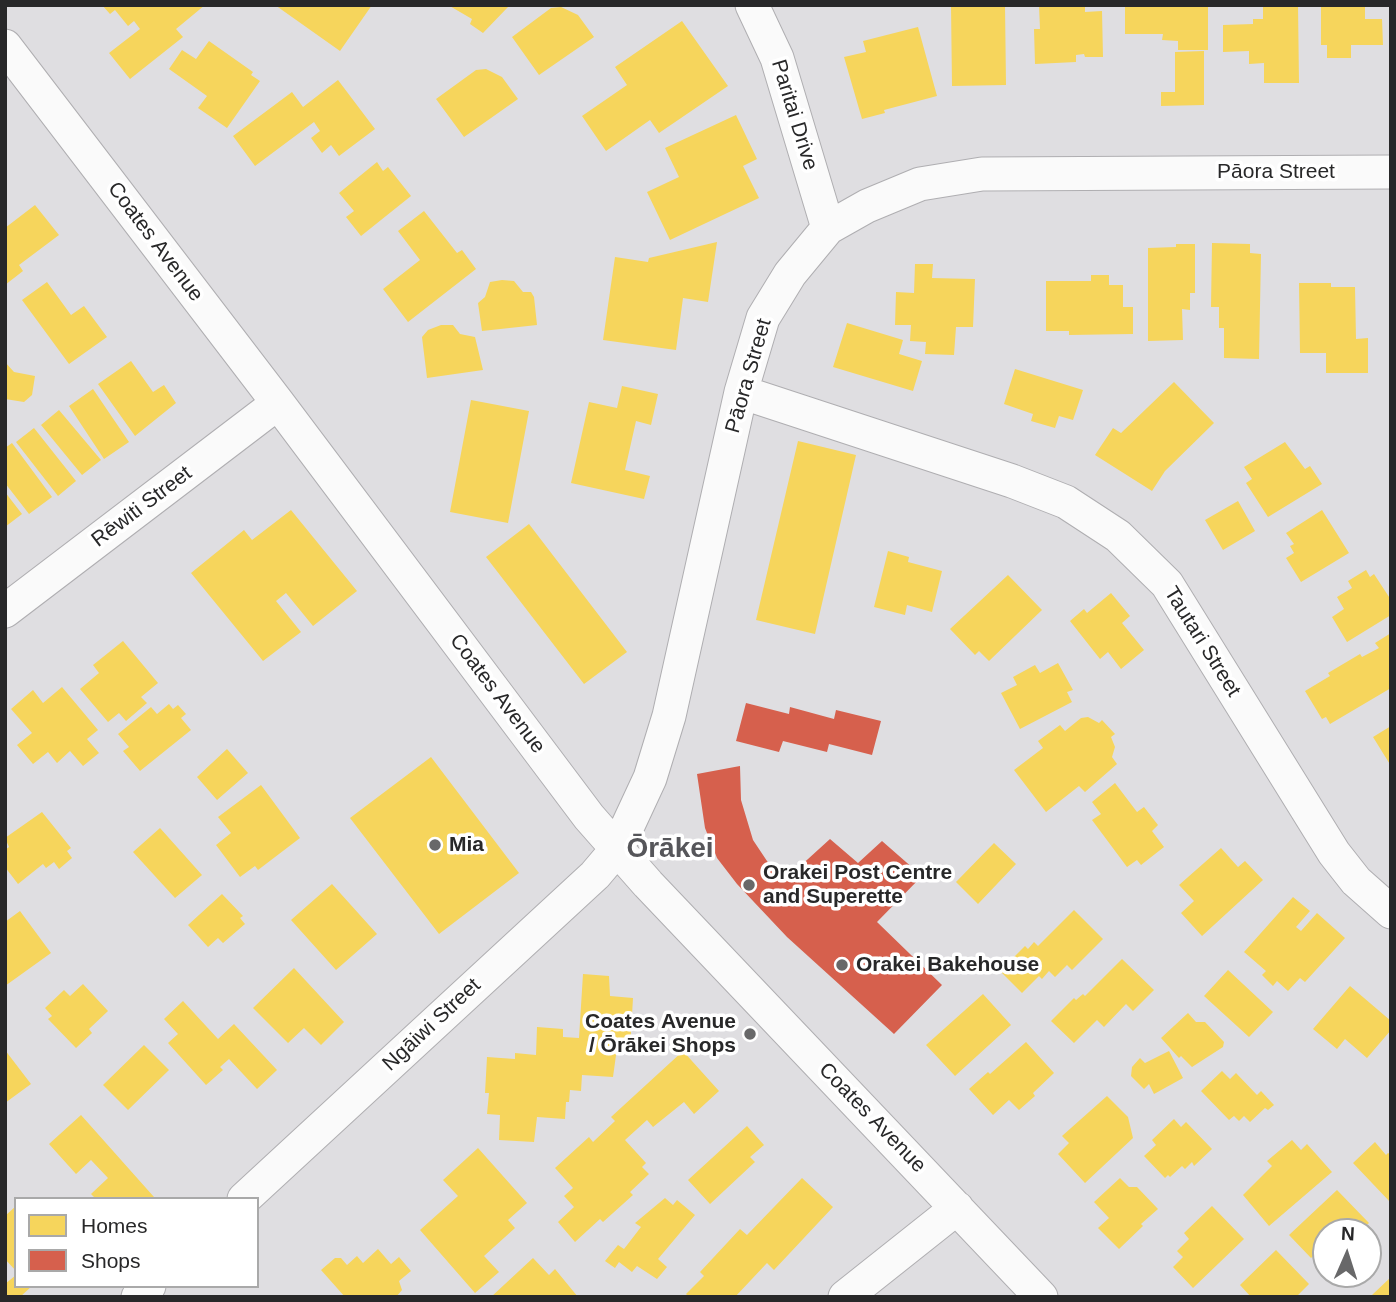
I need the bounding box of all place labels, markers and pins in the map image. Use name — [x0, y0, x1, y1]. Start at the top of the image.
place label: Mia — [449, 832, 484, 858]
marker: Mia — [427, 837, 443, 853]
place label: Orakei Post Centre and Superette — [763, 860, 952, 910]
marker: Orakei Post Centre and Superette — [741, 877, 757, 893]
place label: Orakei Bakehouse — [856, 952, 1039, 978]
marker: Orakei Bakehouse — [834, 957, 850, 973]
place label: Coates Avenue / Ōrākei Shops — [585, 1009, 736, 1059]
marker: Coates Avenue / Ōrākei Shops — [742, 1026, 758, 1042]

